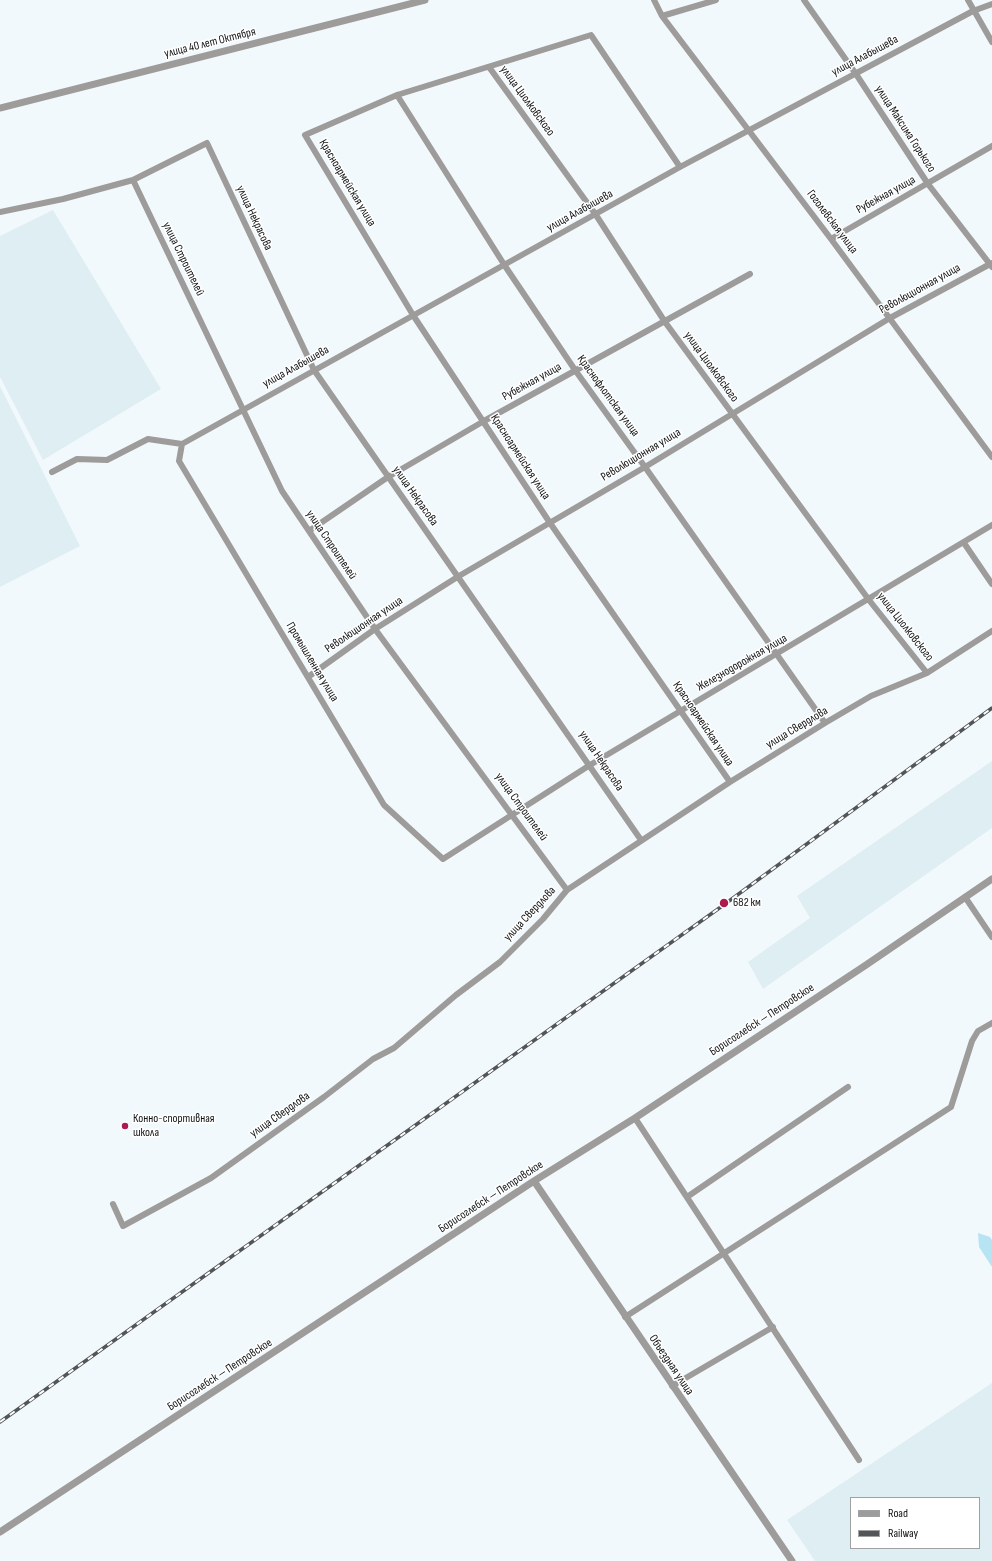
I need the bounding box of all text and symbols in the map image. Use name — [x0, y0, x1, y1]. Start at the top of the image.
street label: улица 40 лет Октября — [163, 25, 257, 61]
street label: улица Алабышева — [829, 32, 901, 80]
street label: улица Циолковского — [497, 63, 557, 139]
street label: улица Максима Горького — [872, 83, 938, 175]
street label: Красноармейская улица — [315, 137, 379, 229]
street label: Рубежная улица — [854, 173, 918, 217]
street label: улица Некрасова — [233, 183, 275, 253]
street label: улица Алабышева — [544, 187, 616, 235]
street label: Гоголевская улица — [803, 187, 861, 257]
street label: улица Строителей — [159, 220, 207, 298]
street label: Революционная улица — [877, 261, 963, 317]
street label: улица Циолковского — [681, 329, 741, 405]
street label: улица Алабышева — [260, 343, 332, 391]
street label: Краснофлотская улица — [574, 353, 642, 439]
street label: Рубежная улица — [500, 360, 564, 404]
street label: Красноармейская улица — [487, 412, 553, 502]
street label: Революционная улица — [598, 425, 684, 485]
street label: улица Некрасова — [389, 463, 441, 529]
street label: улица Строителей — [303, 508, 359, 582]
street label: улица Циолковского — [874, 590, 936, 664]
street label: Революционная улица — [322, 594, 406, 656]
street label: Промышленная улица — [283, 620, 341, 704]
street label: Железнодорожная улица — [694, 631, 790, 695]
street label: Красноармейская улица — [669, 679, 737, 769]
street label: улица Свердлова — [763, 704, 831, 752]
street label: улица Некрасова — [576, 728, 626, 794]
street label: улица Строителей — [492, 770, 550, 844]
street label: улица Свердлова — [501, 884, 559, 944]
place label: 682 км — [733, 896, 761, 910]
marker: 682 км — [718, 897, 730, 909]
street label: Борисоглебск — Петровское — [707, 981, 817, 1059]
street label: улица Свердлова — [247, 1089, 313, 1141]
place label: Конно-спортивная школа — [133, 1112, 215, 1140]
marker: Конно-спортивная школа — [120, 1121, 130, 1131]
street label: Борисоглебск — Петровское — [436, 1158, 546, 1236]
street label: Объездная улица — [646, 1332, 696, 1398]
street label: Борисоглебск — Петровское — [165, 1336, 275, 1414]
legend — [850, 1497, 980, 1549]
text: Road — [888, 1506, 908, 1521]
text: Railway — [888, 1526, 918, 1541]

